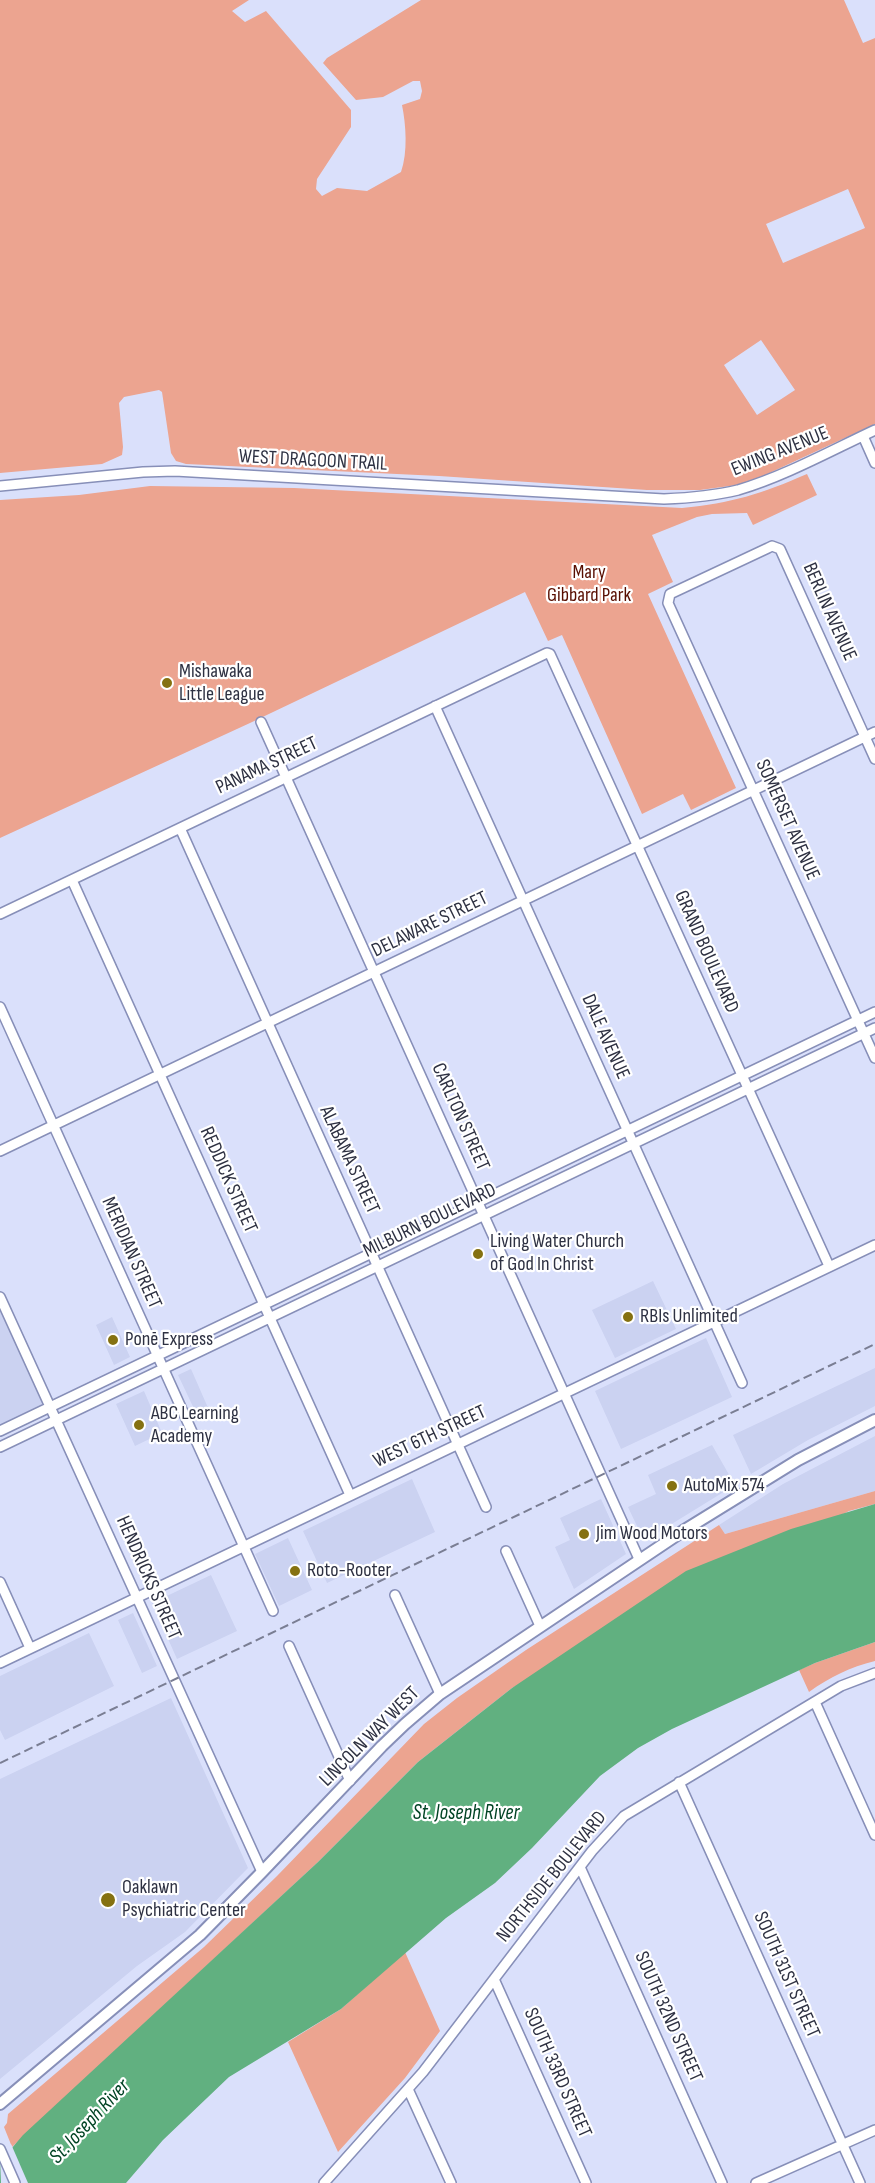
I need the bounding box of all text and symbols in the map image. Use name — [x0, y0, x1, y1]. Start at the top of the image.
street label: EWING AVENUE — [728, 422, 832, 482]
street label: WEST DRAGOON TRAIL — [238, 445, 388, 477]
street label: BERLIN AVENUE — [797, 559, 861, 665]
park label: Mary Gibbard Park — [547, 561, 631, 608]
place label: Mishawaka Little League — [179, 660, 265, 707]
marker: Mishawaka Little League — [160, 676, 174, 690]
street label: PANAMA STREET — [212, 732, 322, 800]
street label: SOMERSET AVENUE — [750, 756, 824, 884]
street label: DELAWARE STREET — [368, 887, 492, 963]
street label: GRAND BOULEVARD — [668, 887, 744, 1017]
street label: DALE AVENUE — [576, 991, 634, 1083]
street label: CARLTON STREET — [426, 1060, 494, 1174]
street label: ALABAMA STREET — [314, 1102, 384, 1218]
street label: REDDICK STREET — [194, 1123, 262, 1237]
street label: MILBURN BOULEVARD — [360, 1178, 500, 1264]
street label: MERIDIAN STREET — [96, 1193, 166, 1313]
place label: Living Water Church of God In Christ — [490, 1230, 624, 1277]
marker: Living Water Church of God In Christ — [471, 1247, 485, 1261]
place label: RBIs Unlimited — [640, 1305, 738, 1329]
marker: RBIs Unlimited — [621, 1310, 635, 1324]
place label: Ponē Express — [125, 1328, 213, 1352]
marker: Ponē Express — [106, 1333, 120, 1347]
street label: WEST 6TH STREET — [370, 1400, 490, 1474]
place label: ABC Learning Academy — [151, 1402, 239, 1449]
marker: ABC Learning Academy — [132, 1418, 146, 1432]
place label: AutoMix 574 — [684, 1474, 765, 1498]
marker: AutoMix 574 — [665, 1479, 679, 1493]
street label: HENDRICKS STREET — [110, 1513, 186, 1643]
place label: Jim Wood Motors — [596, 1522, 708, 1546]
marker: Jim Wood Motors — [577, 1527, 591, 1541]
place label: Roto-Rooter — [307, 1559, 391, 1583]
marker: Roto-Rooter — [288, 1564, 302, 1578]
street label: LINCOLN WAY WEST — [315, 1682, 425, 1792]
water label: St. Joseph River — [413, 1801, 519, 1827]
street label: NORTHSIDE BOULEVARD — [492, 1807, 612, 1947]
place label: Oaklawn Psychiatric Center — [122, 1876, 246, 1923]
marker: Oaklawn Psychiatric Center — [99, 1891, 117, 1909]
street label: SOUTH 31ST STREET — [748, 1908, 824, 2042]
street label: SOUTH 32ND STREET — [629, 1948, 707, 2086]
street label: SOUTH 33RD STREET — [518, 2005, 596, 2141]
water label: St. Joseph River — [44, 2074, 136, 2170]

